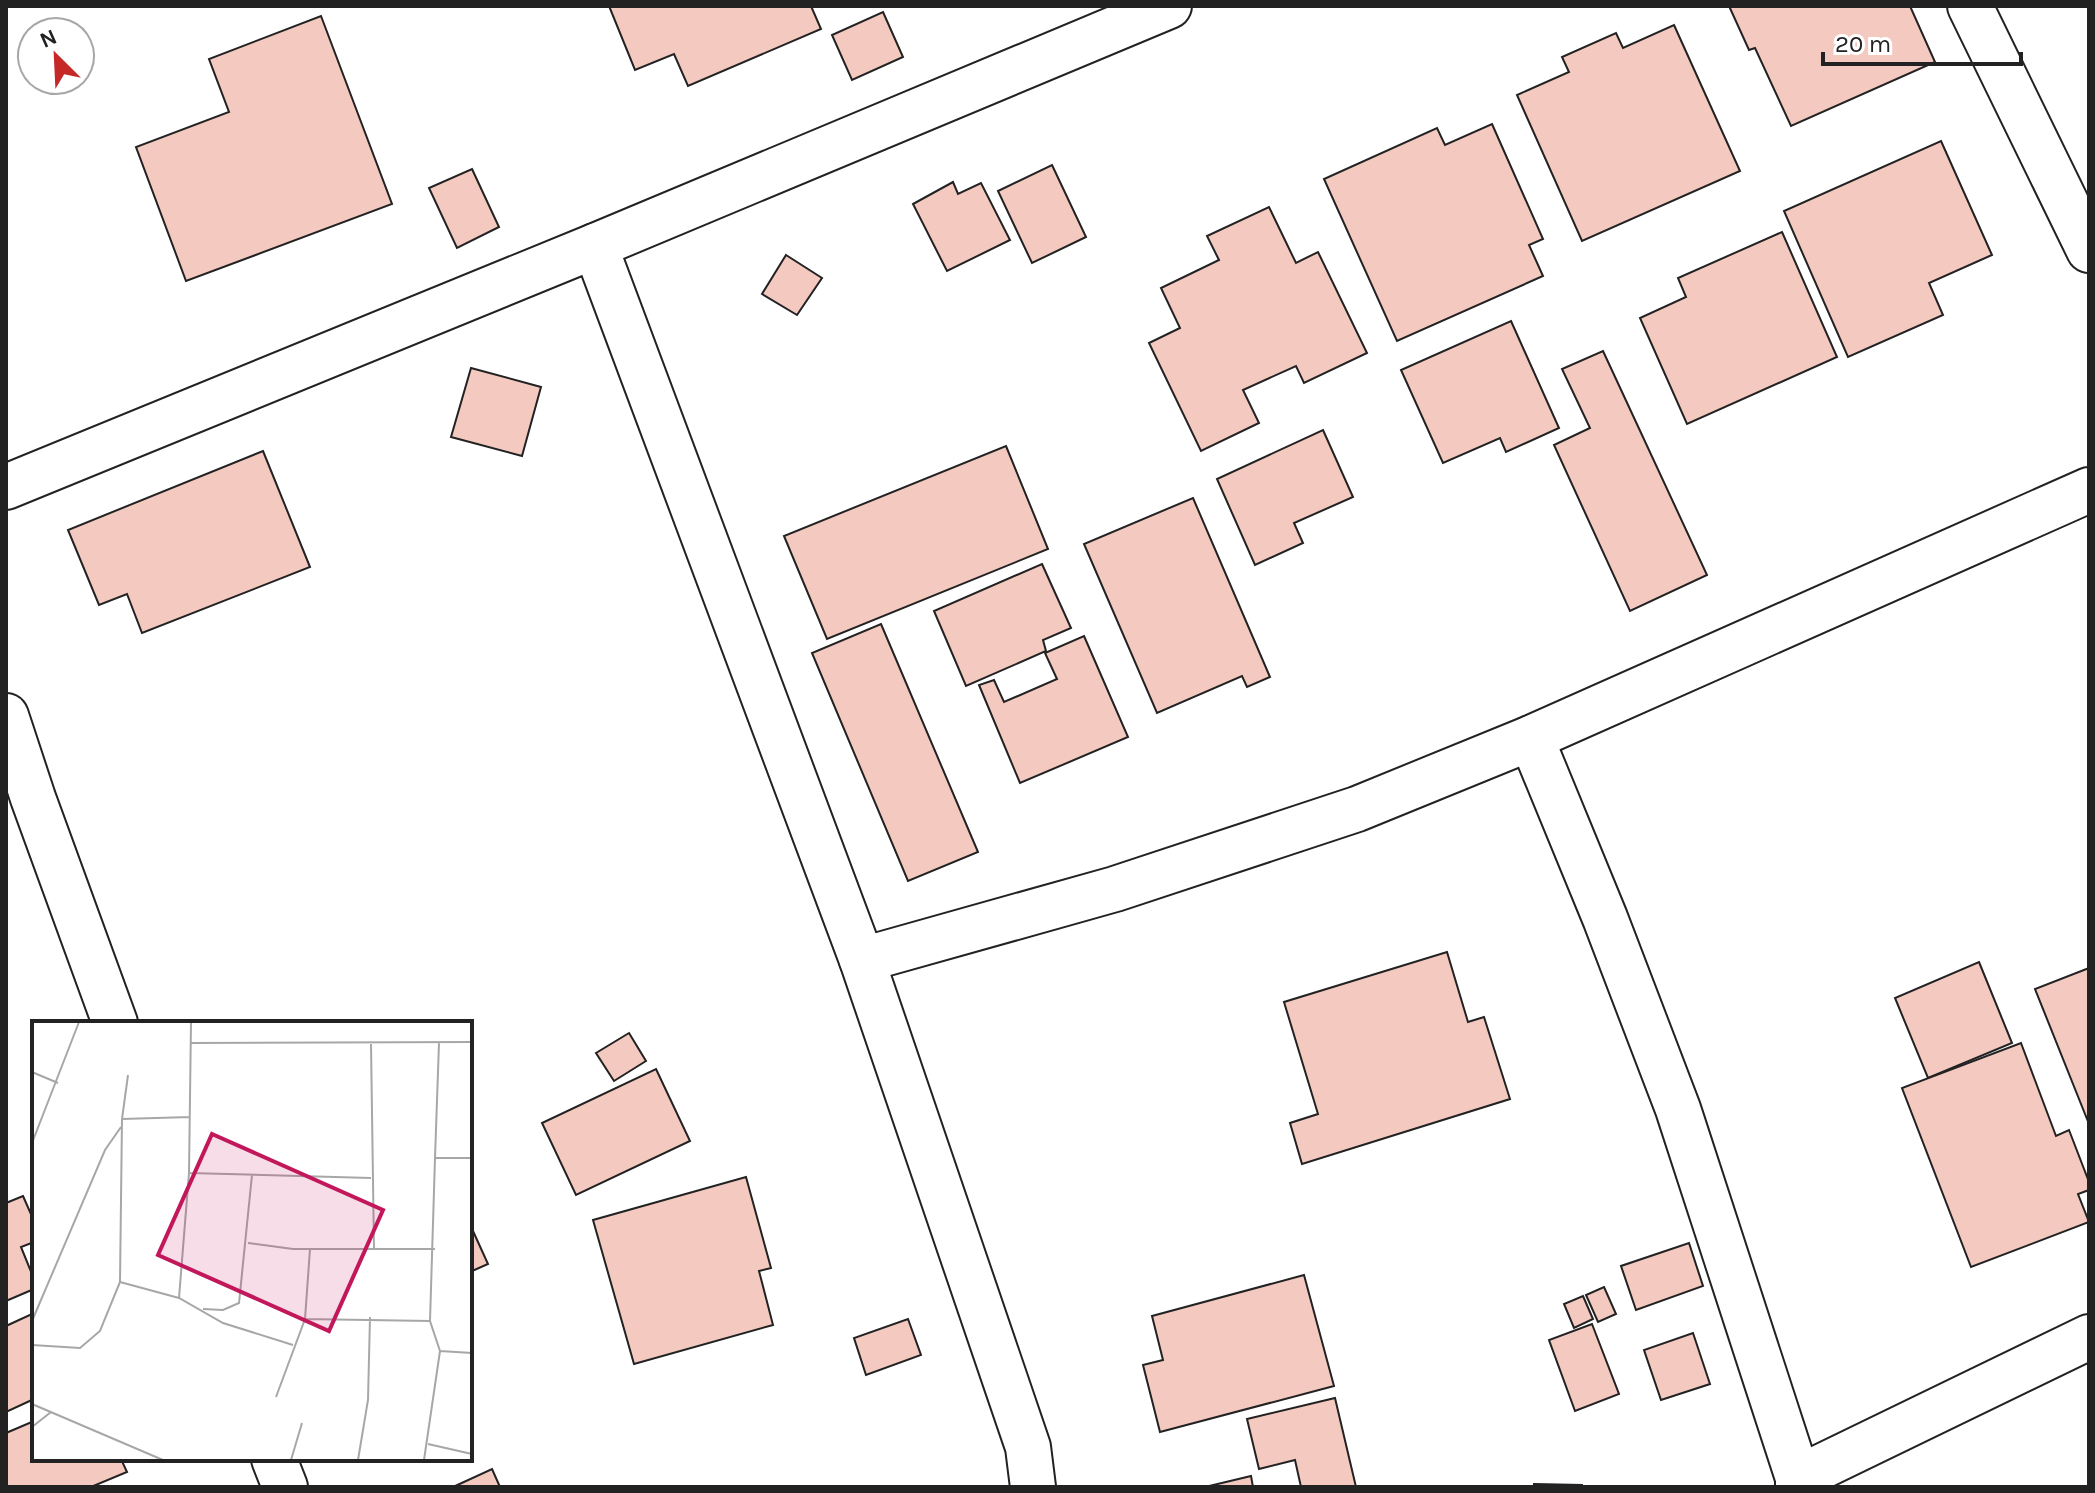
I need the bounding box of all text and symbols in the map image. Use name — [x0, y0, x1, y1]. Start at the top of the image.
north arrow — [16, 16, 96, 96]
scale bar — [1823, 16, 2021, 66]
text: N — [36, 24, 61, 54]
text: 20 m — [1835, 30, 1891, 58]
inset map — [32, 1021, 472, 1461]

